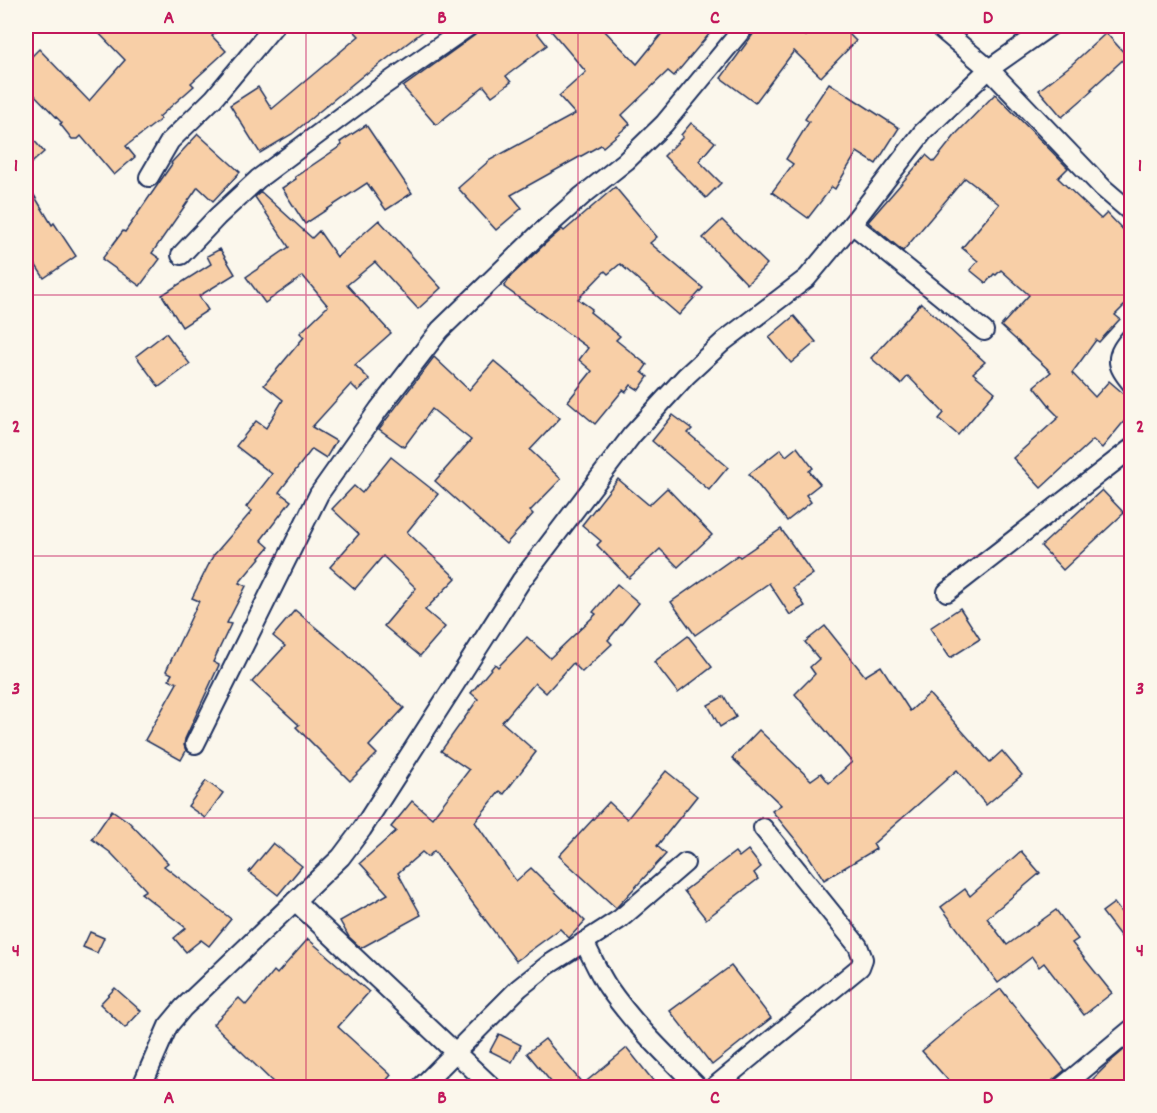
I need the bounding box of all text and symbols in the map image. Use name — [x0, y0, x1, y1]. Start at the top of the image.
text: A — [164, 5, 175, 33]
text: B — [437, 5, 447, 33]
text: C — [710, 5, 720, 33]
text: D — [983, 5, 994, 33]
text: 1 — [14, 153, 18, 181]
text: 1 — [1138, 153, 1142, 181]
text: 2 — [12, 414, 20, 442]
text: 2 — [1136, 414, 1144, 442]
text: 3 — [12, 676, 20, 704]
text: 3 — [1136, 676, 1144, 704]
text: 4 — [12, 938, 20, 966]
text: 4 — [1136, 938, 1144, 966]
text: A — [164, 1085, 175, 1113]
text: B — [437, 1085, 447, 1113]
text: C — [710, 1085, 720, 1113]
text: D — [983, 1085, 994, 1113]

